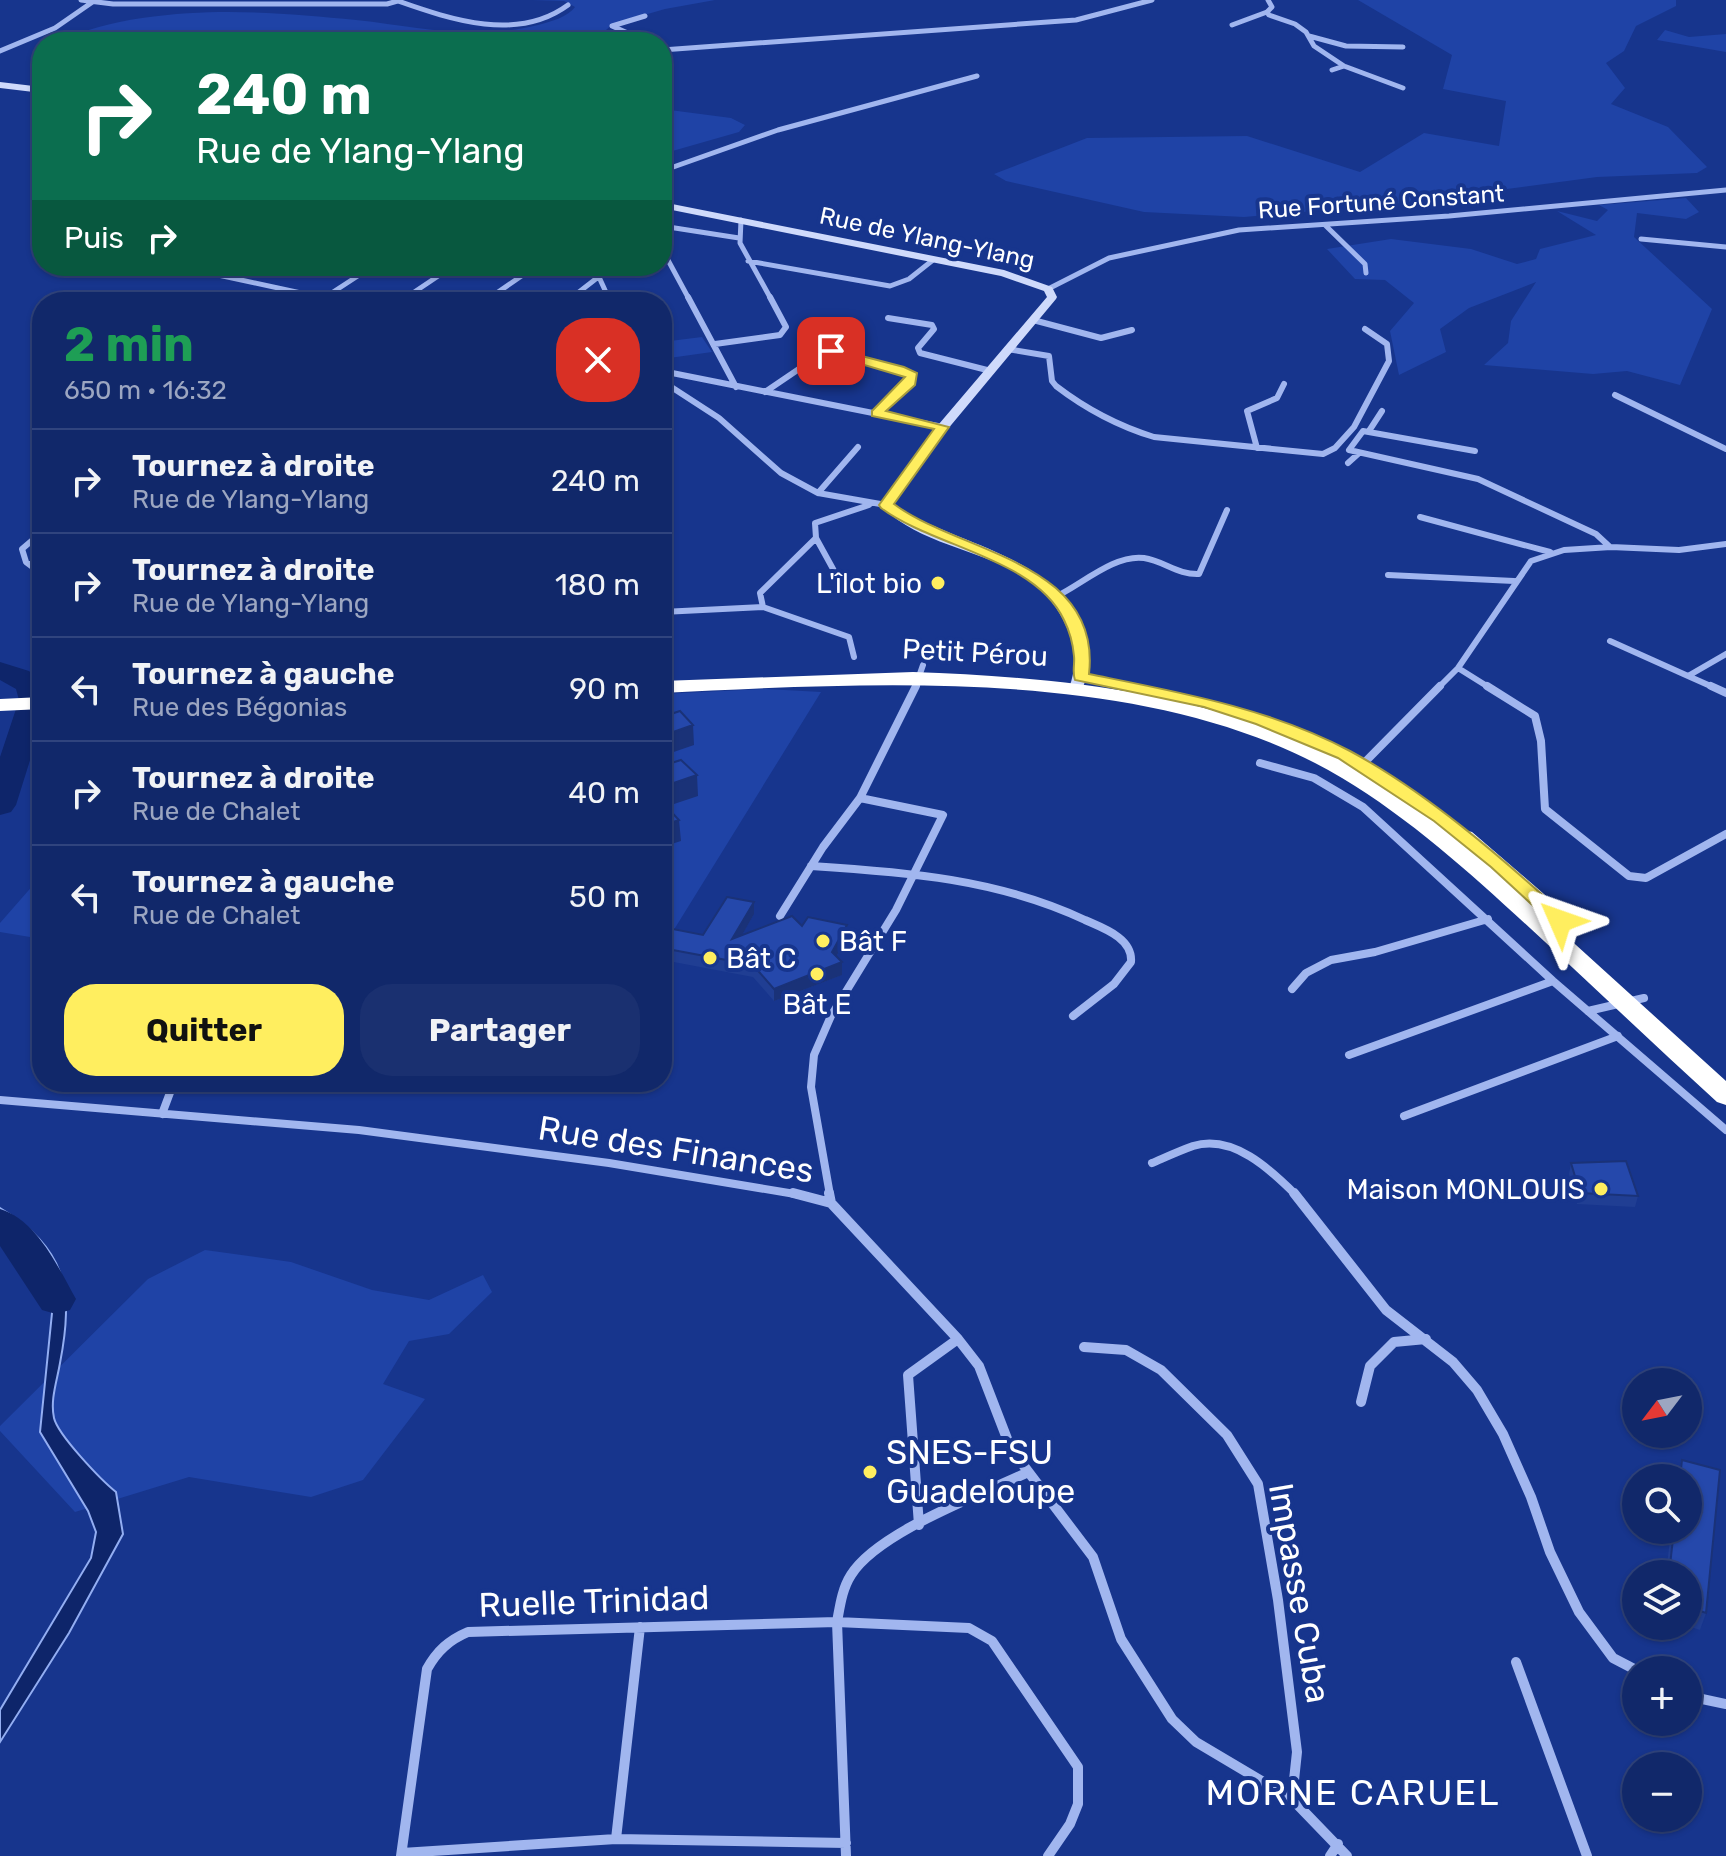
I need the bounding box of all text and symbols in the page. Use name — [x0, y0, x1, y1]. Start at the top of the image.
text: 240 m — [196, 62, 372, 128]
icon: right — [64, 64, 168, 168]
text: Rue de Ylang-Ylang — [196, 129, 525, 172]
street label: Rue Fortuné Constant — [1257, 179, 1505, 225]
street label: Rue de Ylang-Ylang — [817, 202, 1037, 274]
icon: right — [140, 216, 184, 260]
text: Puis — [64, 220, 124, 256]
text: 2 min — [64, 316, 194, 373]
pin — [797, 317, 865, 385]
button: close — [556, 318, 640, 402]
icon: arrive — [809, 329, 853, 373]
text: 650 m · 16:32 — [64, 375, 227, 406]
text: Tournez à droite — [132, 448, 375, 484]
icon: right — [64, 459, 108, 503]
text: 240 m — [551, 463, 640, 499]
text: Rue de Ylang-Ylang — [132, 484, 369, 515]
text: Tournez à droite — [132, 552, 375, 588]
icon: right — [64, 563, 108, 607]
text: 180 m — [555, 567, 640, 603]
place label: L'îlot bio — [816, 567, 922, 600]
marker: L'îlot bio — [929, 574, 947, 592]
text: Rue de Ylang-Ylang — [132, 588, 369, 619]
street label: Petit Pérou — [901, 632, 1049, 673]
text: Tournez à gauche — [132, 656, 395, 692]
icon: left — [64, 667, 108, 711]
text: 90 m — [569, 671, 640, 707]
text: Rue des Bégonias — [132, 692, 347, 723]
text: Tournez à droite — [132, 760, 375, 796]
icon: right — [64, 771, 108, 815]
text: 40 m — [568, 775, 640, 811]
text: Rue de Chalet — [132, 796, 300, 827]
text: Tournez à gauche — [132, 864, 395, 900]
icon: left — [64, 875, 108, 919]
text: 50 m — [569, 879, 640, 915]
position arrow — [1518, 879, 1602, 963]
text: Rue de Chalet — [132, 900, 300, 931]
place label: Bât F — [839, 925, 907, 958]
marker: Bât F — [814, 932, 832, 950]
place label: Bât C — [726, 942, 796, 975]
marker: Bât C — [701, 949, 719, 967]
marker: Bât E — [808, 965, 826, 983]
button: Quitter — [64, 984, 344, 1076]
button: Partager — [360, 984, 640, 1076]
place label: Bât E — [783, 988, 851, 1021]
street label: Rue des Finances — [535, 1107, 817, 1192]
place label: Maison MONLOUIS — [1347, 1173, 1585, 1206]
marker: Maison MONLOUIS — [1592, 1180, 1610, 1198]
north arrow — [1622, 1368, 1702, 1448]
map controls — [1622, 1368, 1702, 1832]
place label: SNES-FSU Guadeloupe — [886, 1432, 1075, 1512]
marker: SNES-FSU Guadeloupe — [861, 1463, 879, 1481]
button: search — [1622, 1464, 1702, 1544]
street label: Impasse Cuba — [1260, 1480, 1339, 1706]
button: layers — [1622, 1560, 1702, 1640]
street label: Ruelle Trinidad — [478, 1577, 710, 1626]
button: + — [1622, 1656, 1702, 1736]
button: − — [1622, 1752, 1702, 1832]
district label: MORNE CARUEL — [1206, 1771, 1500, 1814]

